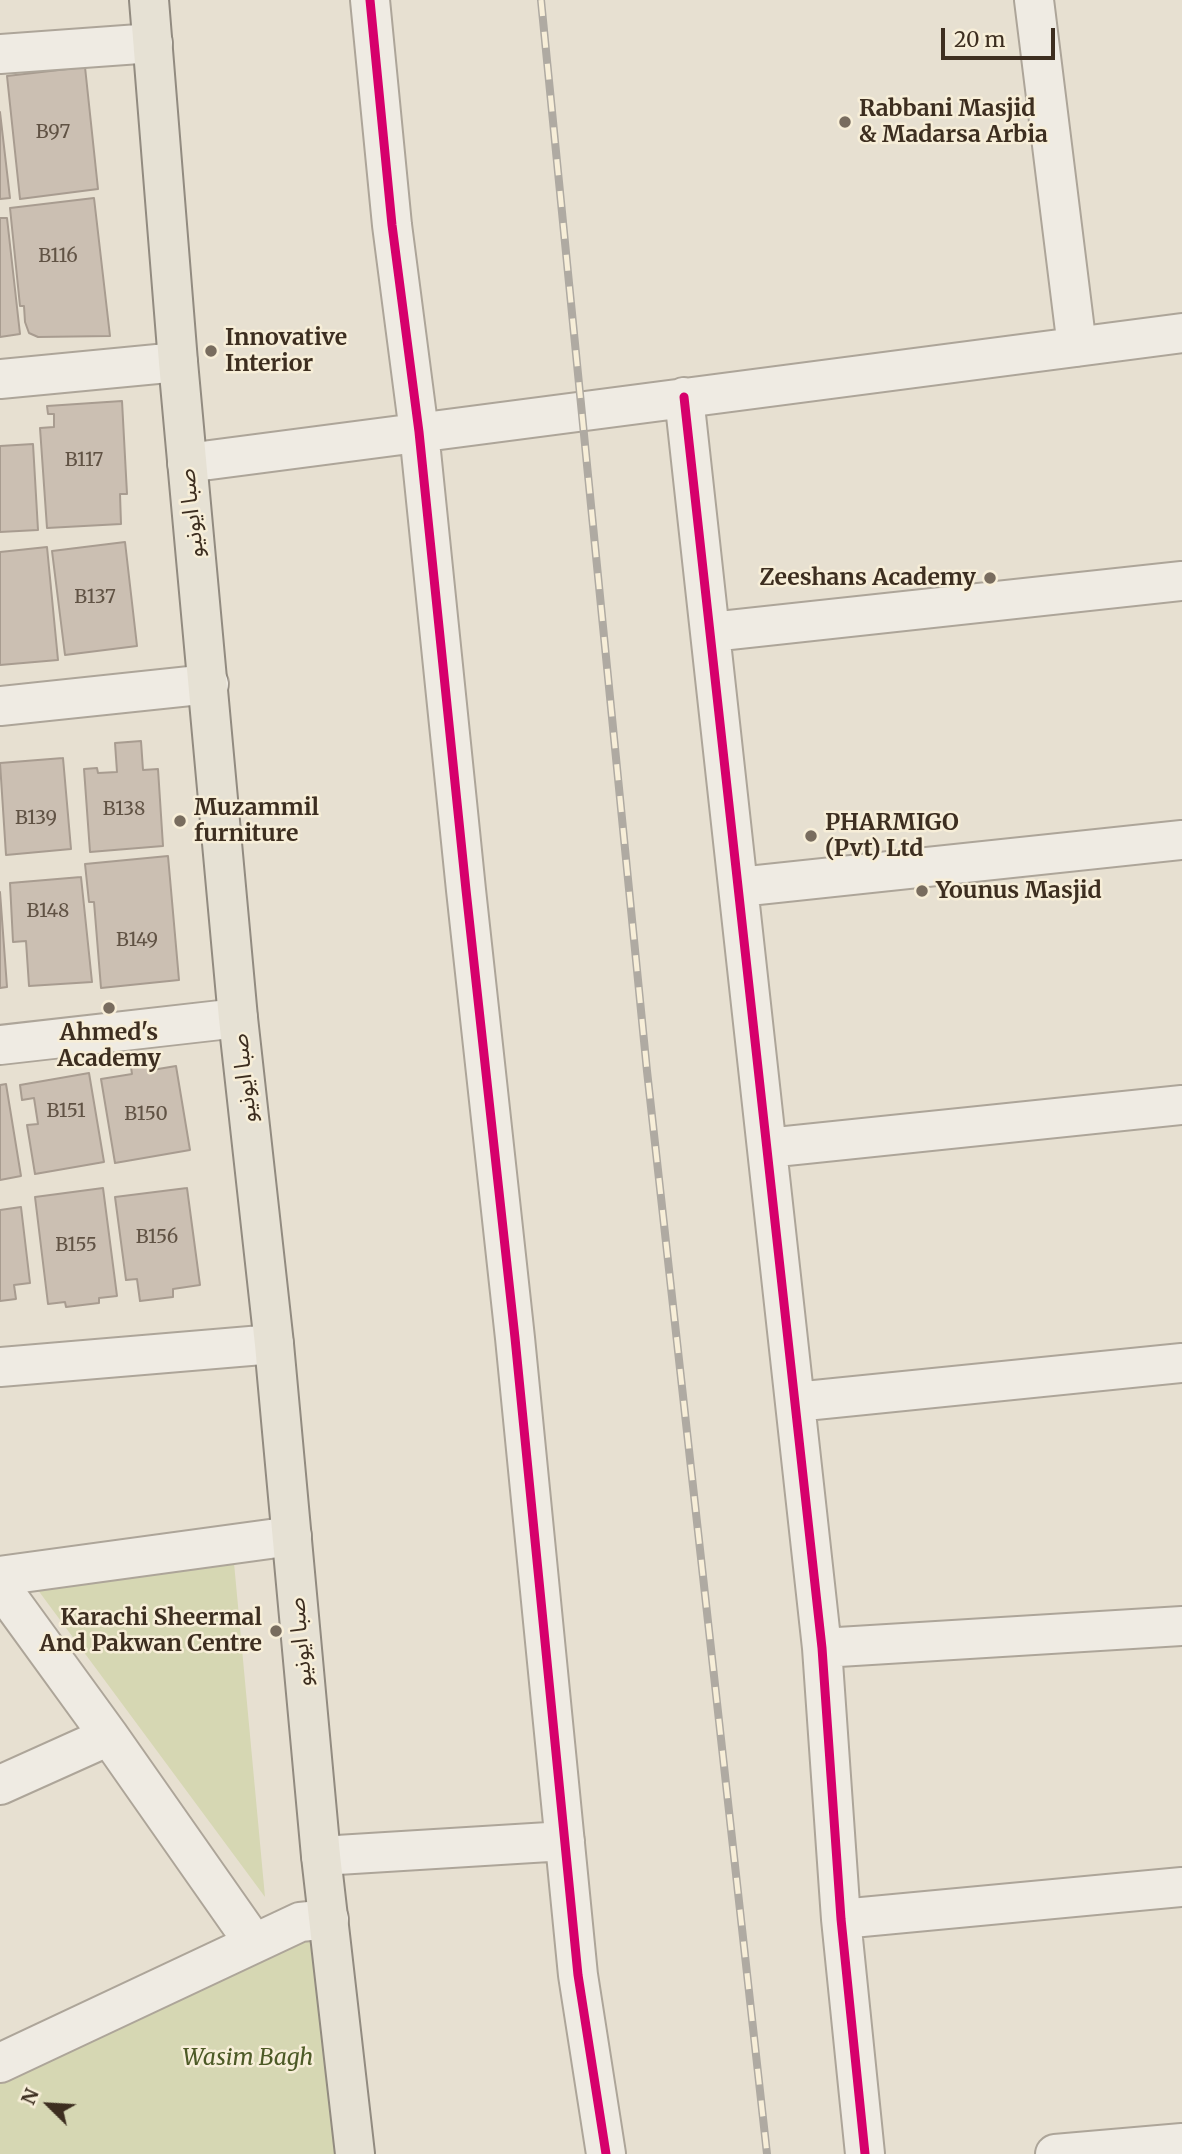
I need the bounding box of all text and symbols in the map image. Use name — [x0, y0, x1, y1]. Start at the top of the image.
scale bar — [944, 14, 1058, 58]
text: 20 m — [954, 26, 1005, 53]
place label: Rabbani Masjid & Madarsa Arbia — [859, 95, 1048, 149]
marker: Rabbani Masjid & Madarsa Arbia — [837, 114, 853, 130]
house number: B97 — [36, 122, 70, 144]
house number: B116 — [38, 246, 78, 268]
place label: Innovative Interior — [225, 324, 347, 378]
marker: Innovative Interior — [203, 343, 219, 359]
house number: B117 — [65, 450, 103, 472]
street label: صبا ایونیو — [174, 467, 210, 559]
place label: Zeeshans Academy — [759, 564, 976, 592]
marker: Zeeshans Academy — [982, 570, 998, 586]
house number: B137 — [74, 587, 116, 609]
place label: Muzammil furniture — [194, 794, 319, 848]
house number: B138 — [103, 799, 145, 821]
house number: B139 — [15, 808, 57, 830]
place label: PHARMIGO (Pvt) Ltd — [825, 809, 959, 863]
marker: Muzammil furniture — [172, 813, 188, 829]
marker: PHARMIGO (Pvt) Ltd — [803, 828, 819, 844]
place label: Younus Masjid — [936, 877, 1102, 905]
marker: Younus Masjid — [914, 883, 930, 899]
house number: B148 — [27, 901, 69, 923]
house number: B149 — [116, 930, 158, 952]
marker: Ahmed's Academy — [101, 1000, 117, 1016]
place label: Ahmed's Academy — [57, 1019, 161, 1073]
street label: صبا ایونیو — [227, 1032, 263, 1124]
house number: B151 — [46, 1101, 86, 1123]
house number: B150 — [124, 1104, 168, 1126]
house number: B156 — [136, 1227, 178, 1249]
house number: B155 — [55, 1235, 97, 1257]
street label: صبا ایونیو — [283, 1596, 319, 1688]
place label: Karachi Sheermal And Pakwan Centre — [40, 1604, 262, 1658]
marker: Karachi Sheermal And Pakwan Centre — [268, 1623, 284, 1639]
park label: Wasim Bagh — [183, 2044, 313, 2072]
north arrow — [14, 2070, 84, 2140]
text: N — [16, 2085, 44, 2108]

